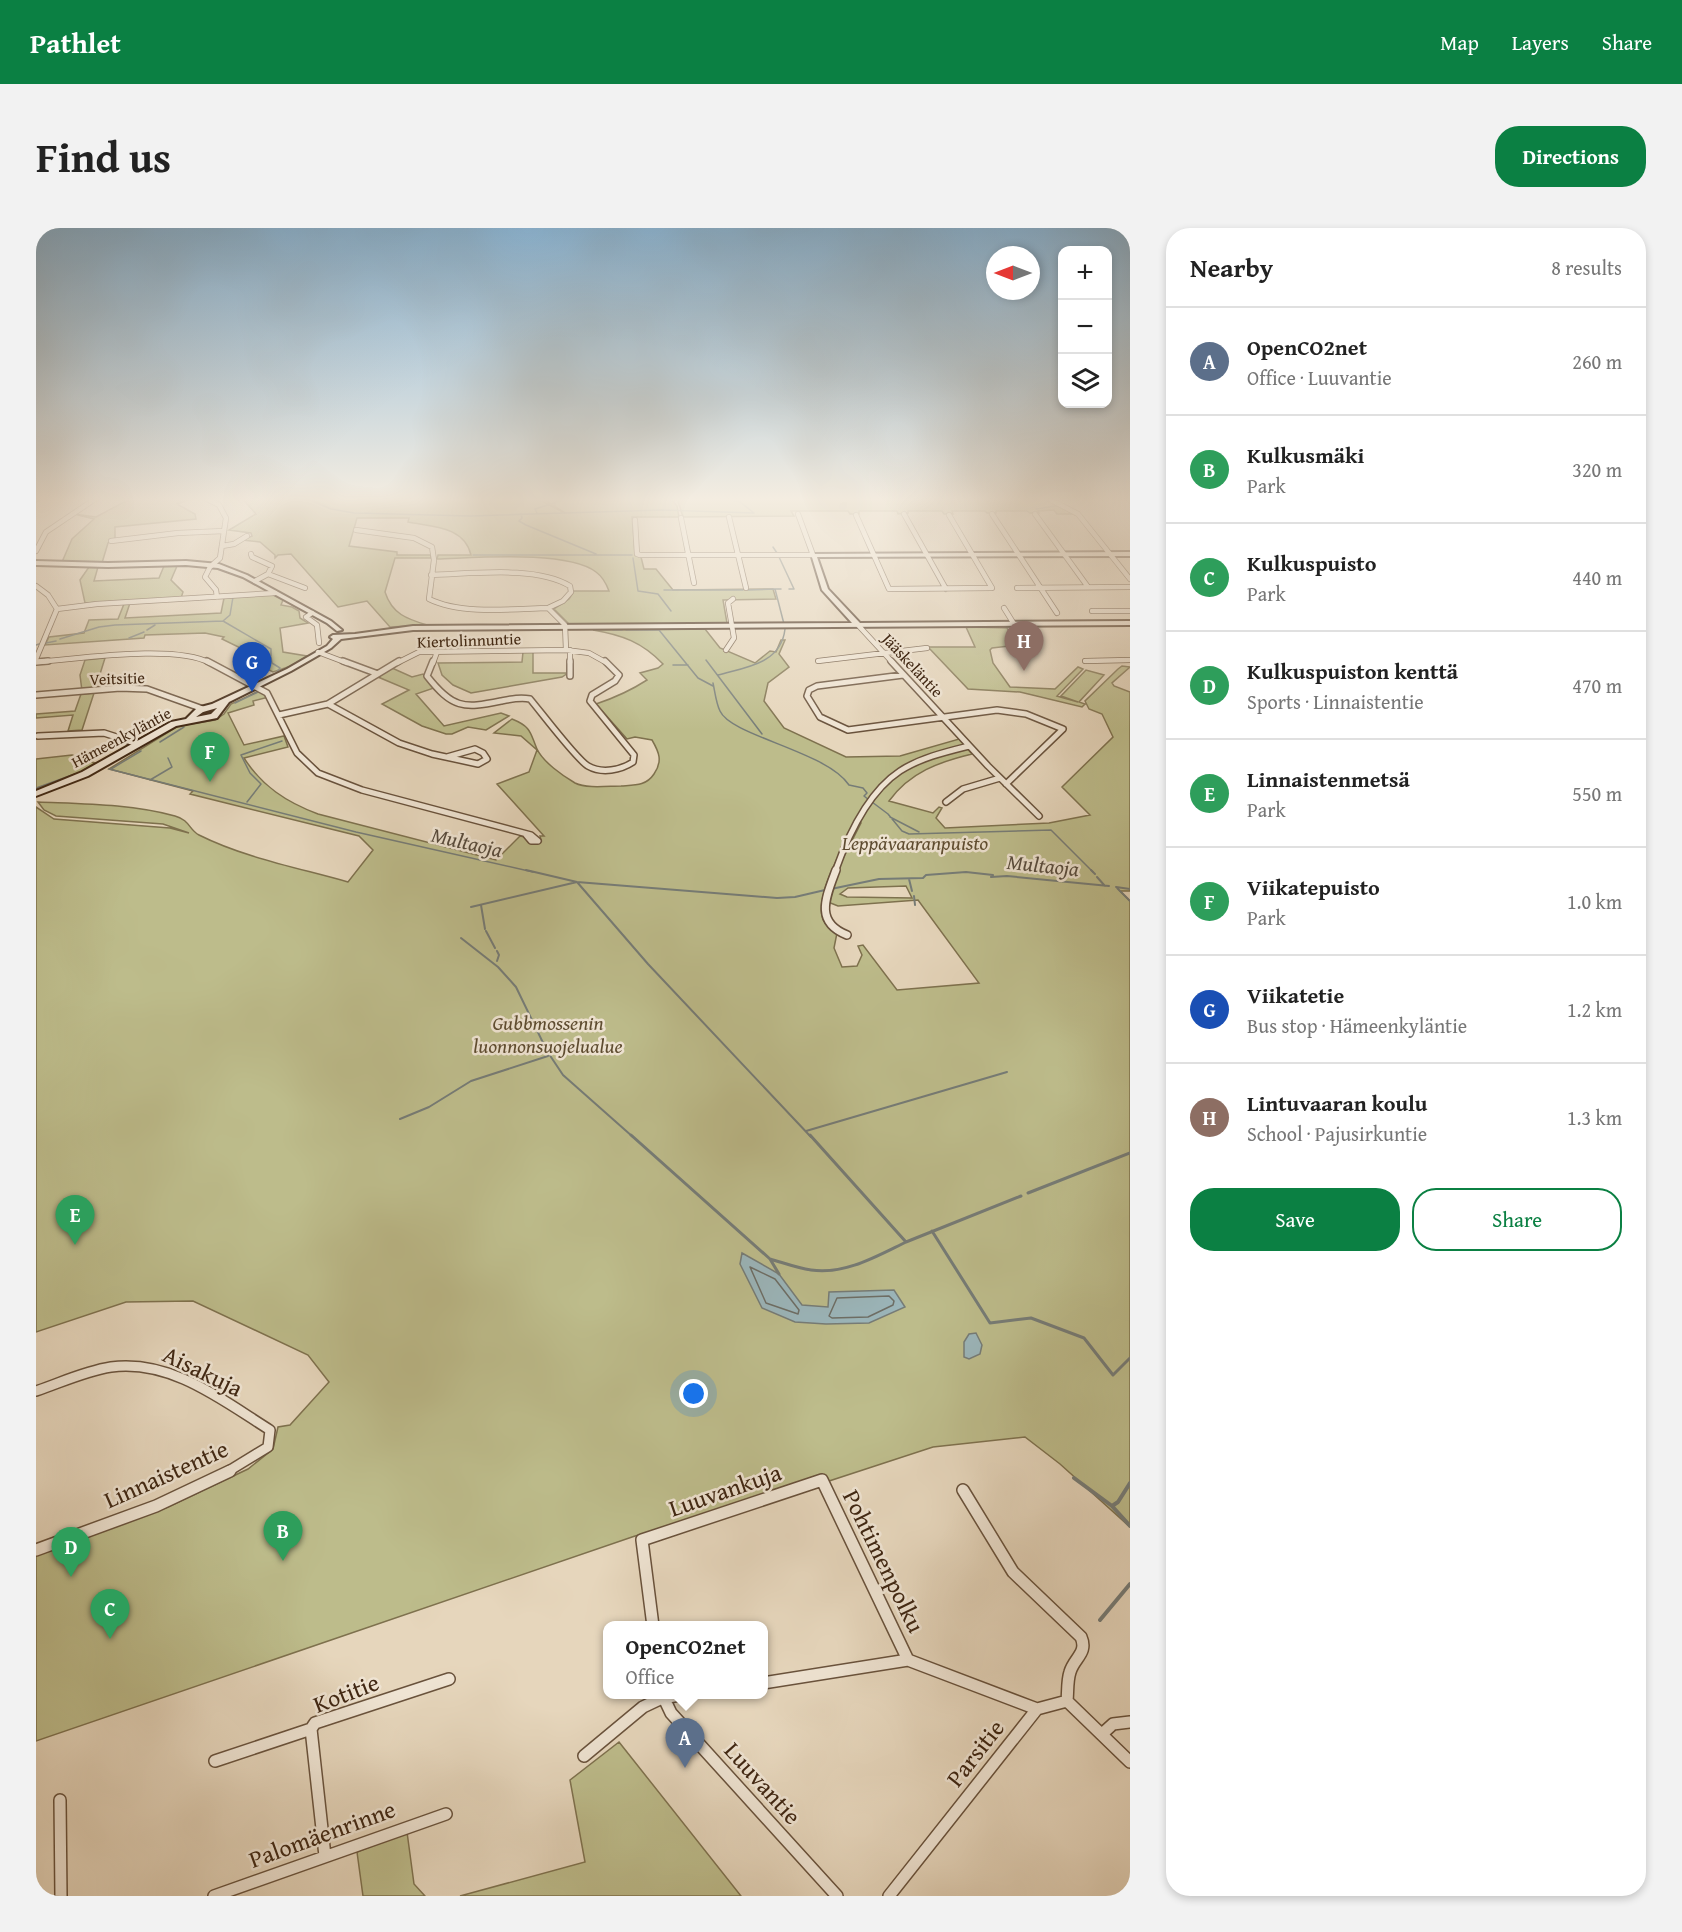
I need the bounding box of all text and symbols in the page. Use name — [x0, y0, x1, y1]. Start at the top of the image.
text: Pathlet — [30, 22, 121, 63]
text: Map — [1440, 27, 1479, 58]
text: Layers — [1512, 27, 1569, 58]
text: Share — [1602, 27, 1652, 58]
text: Find us — [36, 126, 171, 187]
button: Directions — [1495, 126, 1646, 187]
north arrow — [986, 246, 1040, 300]
map controls — [1058, 246, 1112, 408]
button: + — [1058, 246, 1112, 300]
text: Nearby — [1190, 248, 1273, 287]
text: 8 results — [1551, 253, 1622, 282]
button: − — [1058, 300, 1112, 354]
text: OpenCO2net — [1247, 331, 1367, 363]
text: A — [1203, 347, 1216, 376]
text: 260 m — [1572, 347, 1622, 376]
button: layers — [1058, 354, 1112, 408]
text: Office · Luuvantie — [1247, 363, 1392, 392]
text: Kulkusmäki — [1247, 439, 1364, 471]
text: B — [1203, 455, 1216, 484]
text: 320 m — [1572, 455, 1622, 484]
text: Park — [1247, 471, 1286, 500]
text: Kulkuspuisto — [1247, 547, 1376, 579]
text: C — [1204, 563, 1215, 592]
text: 440 m — [1572, 563, 1622, 592]
text: Park — [1247, 579, 1286, 608]
pin: H — [1004, 622, 1044, 671]
street label: Kiertolinnuntie — [417, 626, 521, 654]
street label: Jääskeläntie — [875, 626, 949, 703]
pin: G — [232, 642, 272, 692]
text: Kulkuspuiston kenttä — [1247, 655, 1458, 687]
street label: Veitsitie — [89, 665, 145, 691]
text: D — [1203, 671, 1216, 700]
text: 470 m — [1572, 671, 1622, 700]
text: Sports · Linnaistentie — [1247, 687, 1424, 716]
street label: Hämeenkyläntie — [67, 701, 175, 773]
pin: F — [190, 732, 230, 782]
text: Linnaistenmetsä — [1247, 763, 1410, 795]
text: E — [1204, 779, 1215, 808]
text: 550 m — [1572, 779, 1622, 808]
text: Park — [1247, 795, 1286, 824]
water label: Multaoja — [428, 819, 506, 865]
park label: Leppävaaranpuisto — [841, 828, 989, 857]
water label: Multaoja — [1006, 846, 1081, 884]
text: Viikatepuisto — [1247, 871, 1380, 903]
text: F — [1204, 887, 1215, 916]
text: 1.0 km — [1567, 887, 1622, 916]
text: Park — [1247, 903, 1286, 932]
text: Viikatetie — [1247, 979, 1344, 1011]
text: G — [1203, 995, 1216, 1024]
text: 1.2 km — [1567, 995, 1622, 1024]
park label: Gubbmossenin luonnonsuojelualue — [473, 1008, 623, 1060]
text: Bus stop · Hämeenkyläntie — [1247, 1011, 1467, 1040]
text: Lintuvaaran koulu — [1247, 1087, 1427, 1119]
text: H — [1203, 1103, 1216, 1132]
text: 1.3 km — [1567, 1103, 1622, 1132]
text: School · Pajusirkuntie — [1247, 1119, 1427, 1148]
button: Save — [1190, 1188, 1400, 1251]
button: Share — [1412, 1188, 1622, 1251]
pin: E — [56, 1196, 94, 1245]
street label: Aisakuja — [157, 1337, 250, 1406]
your location — [679, 1379, 708, 1408]
street label: Linnaistentie — [98, 1431, 234, 1517]
street label: Luuvankuja — [664, 1454, 787, 1526]
street label: Pohtimenpolku — [834, 1484, 934, 1638]
pin: B — [264, 1512, 302, 1561]
pin: D — [51, 1528, 90, 1577]
pin: C — [90, 1590, 130, 1639]
popup — [603, 1621, 768, 1699]
text: OpenCO2net — [626, 1630, 745, 1662]
text: Office — [626, 1662, 674, 1691]
street label: Kotitie — [308, 1664, 384, 1722]
street label: Parsitie — [938, 1712, 1012, 1794]
pin: A — [666, 1718, 704, 1768]
street label: Luuvantie — [716, 1734, 810, 1832]
street label: Palomäenrinne — [244, 1791, 400, 1877]

